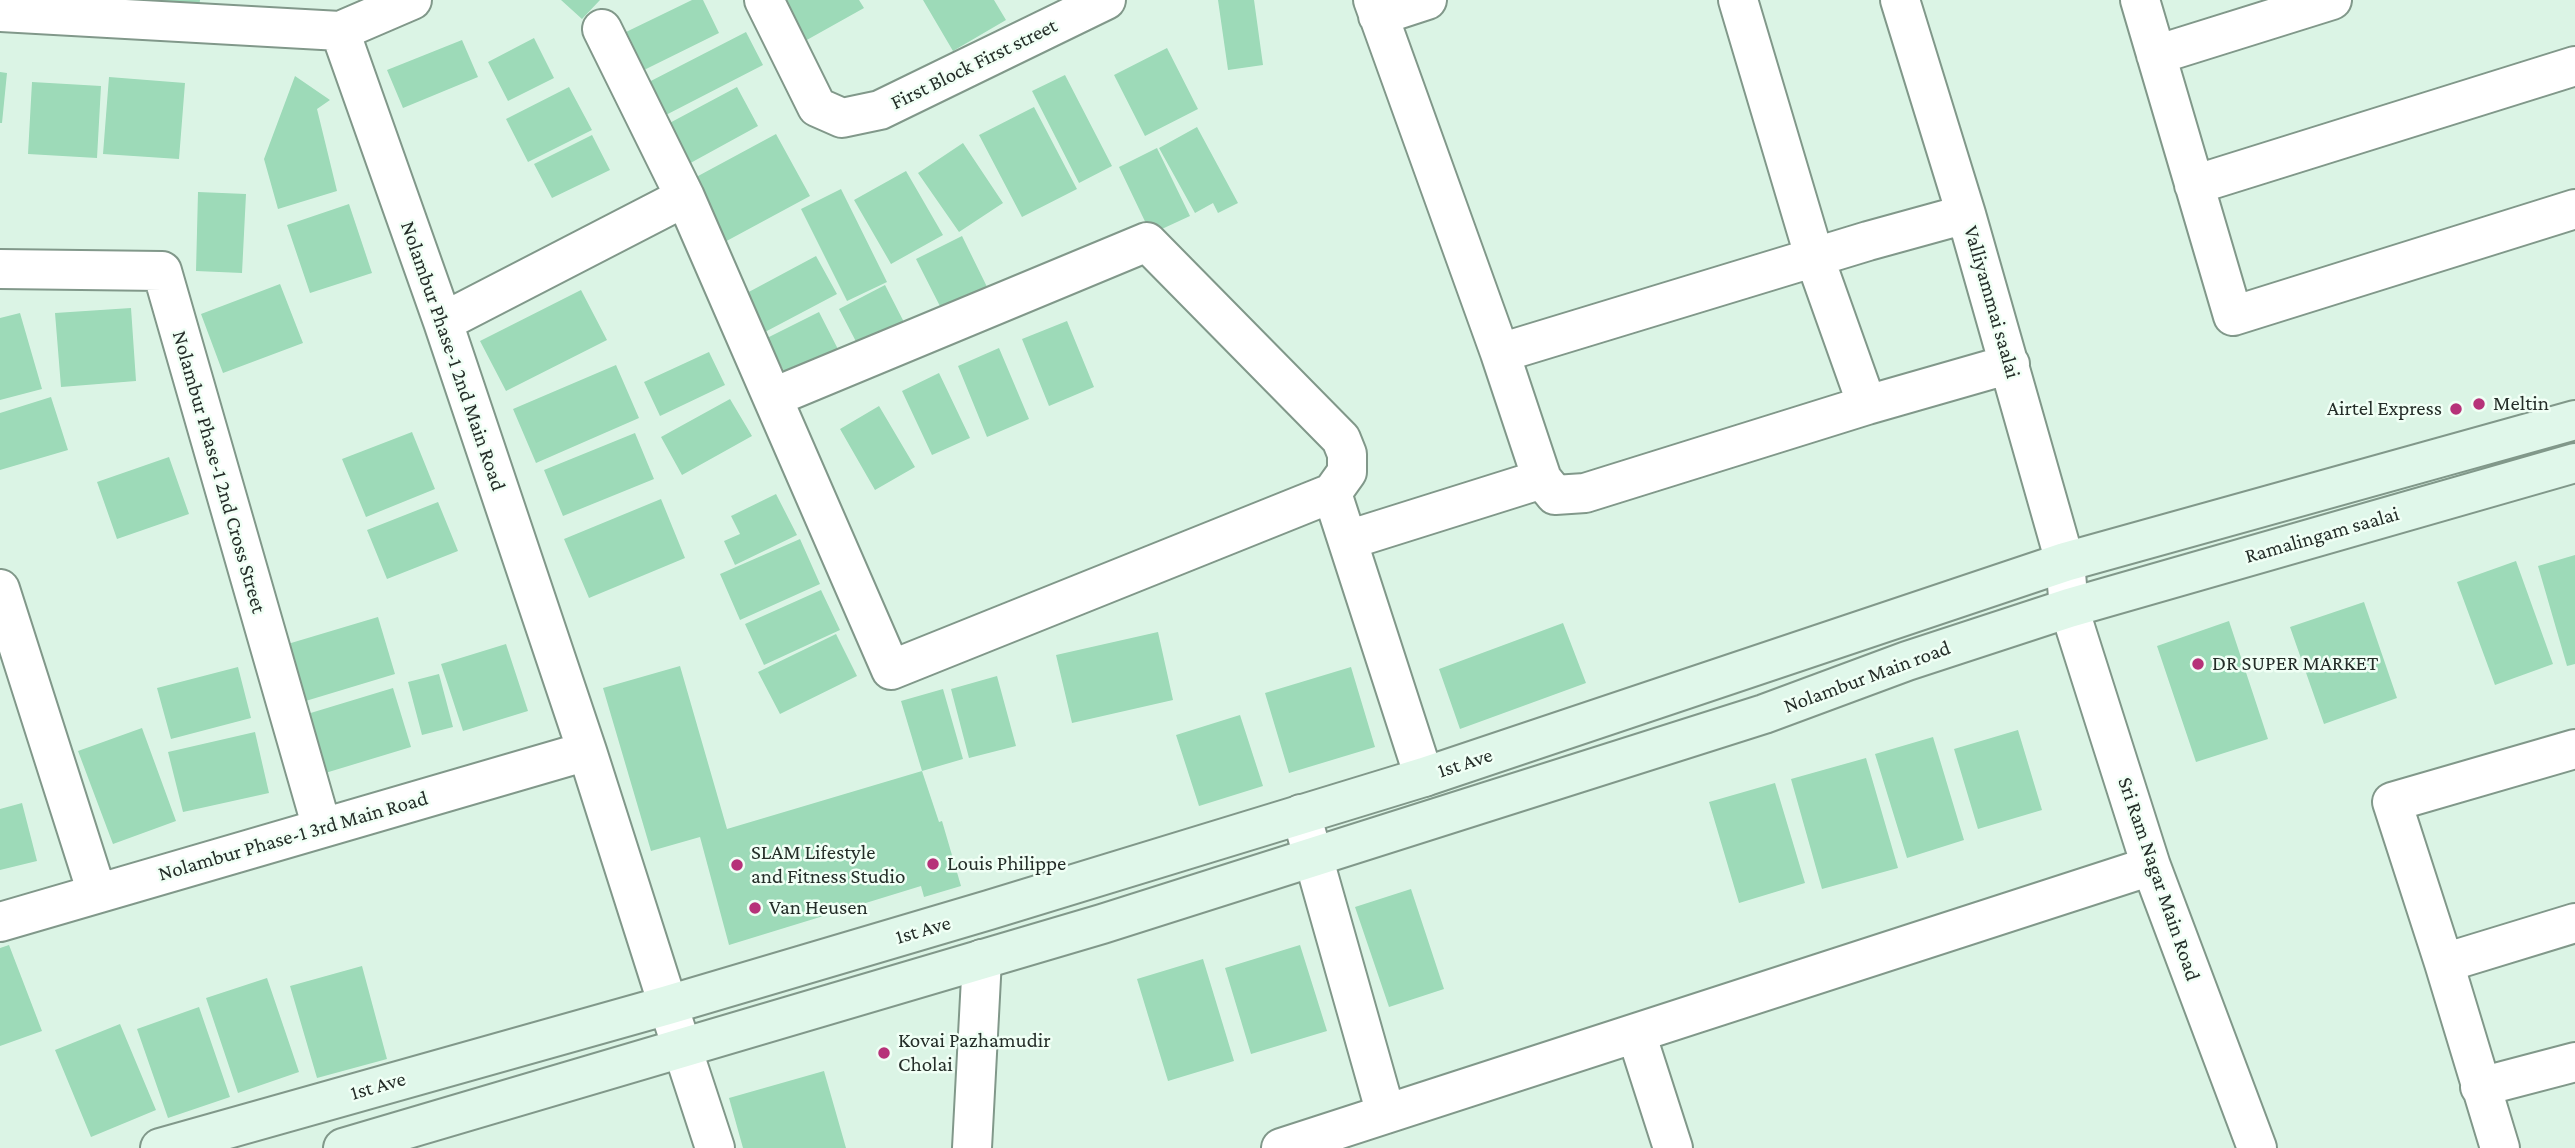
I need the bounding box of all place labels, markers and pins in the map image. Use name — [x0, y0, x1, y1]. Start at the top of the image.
place label: Meltin — [2493, 391, 2549, 417]
place label: Airtel Express — [2327, 396, 2442, 422]
marker: Meltin — [2471, 396, 2487, 412]
marker: Airtel Express — [2448, 401, 2464, 417]
place label: DR SUPER MARKET — [2212, 651, 2378, 677]
marker: DR SUPER MARKET — [2190, 656, 2206, 672]
place label: SLAM Lifestyle and Fitness Studio — [751, 840, 905, 890]
place label: Louis Philippe — [947, 851, 1066, 877]
marker: Louis Philippe — [925, 856, 941, 872]
marker: SLAM Lifestyle and Fitness Studio — [729, 857, 745, 873]
place label: Van Heusen — [769, 895, 868, 921]
marker: Van Heusen — [747, 900, 763, 916]
place label: Kovai Pazhamudir Cholai — [898, 1028, 1051, 1078]
marker: Kovai Pazhamudir Cholai — [876, 1045, 892, 1061]

